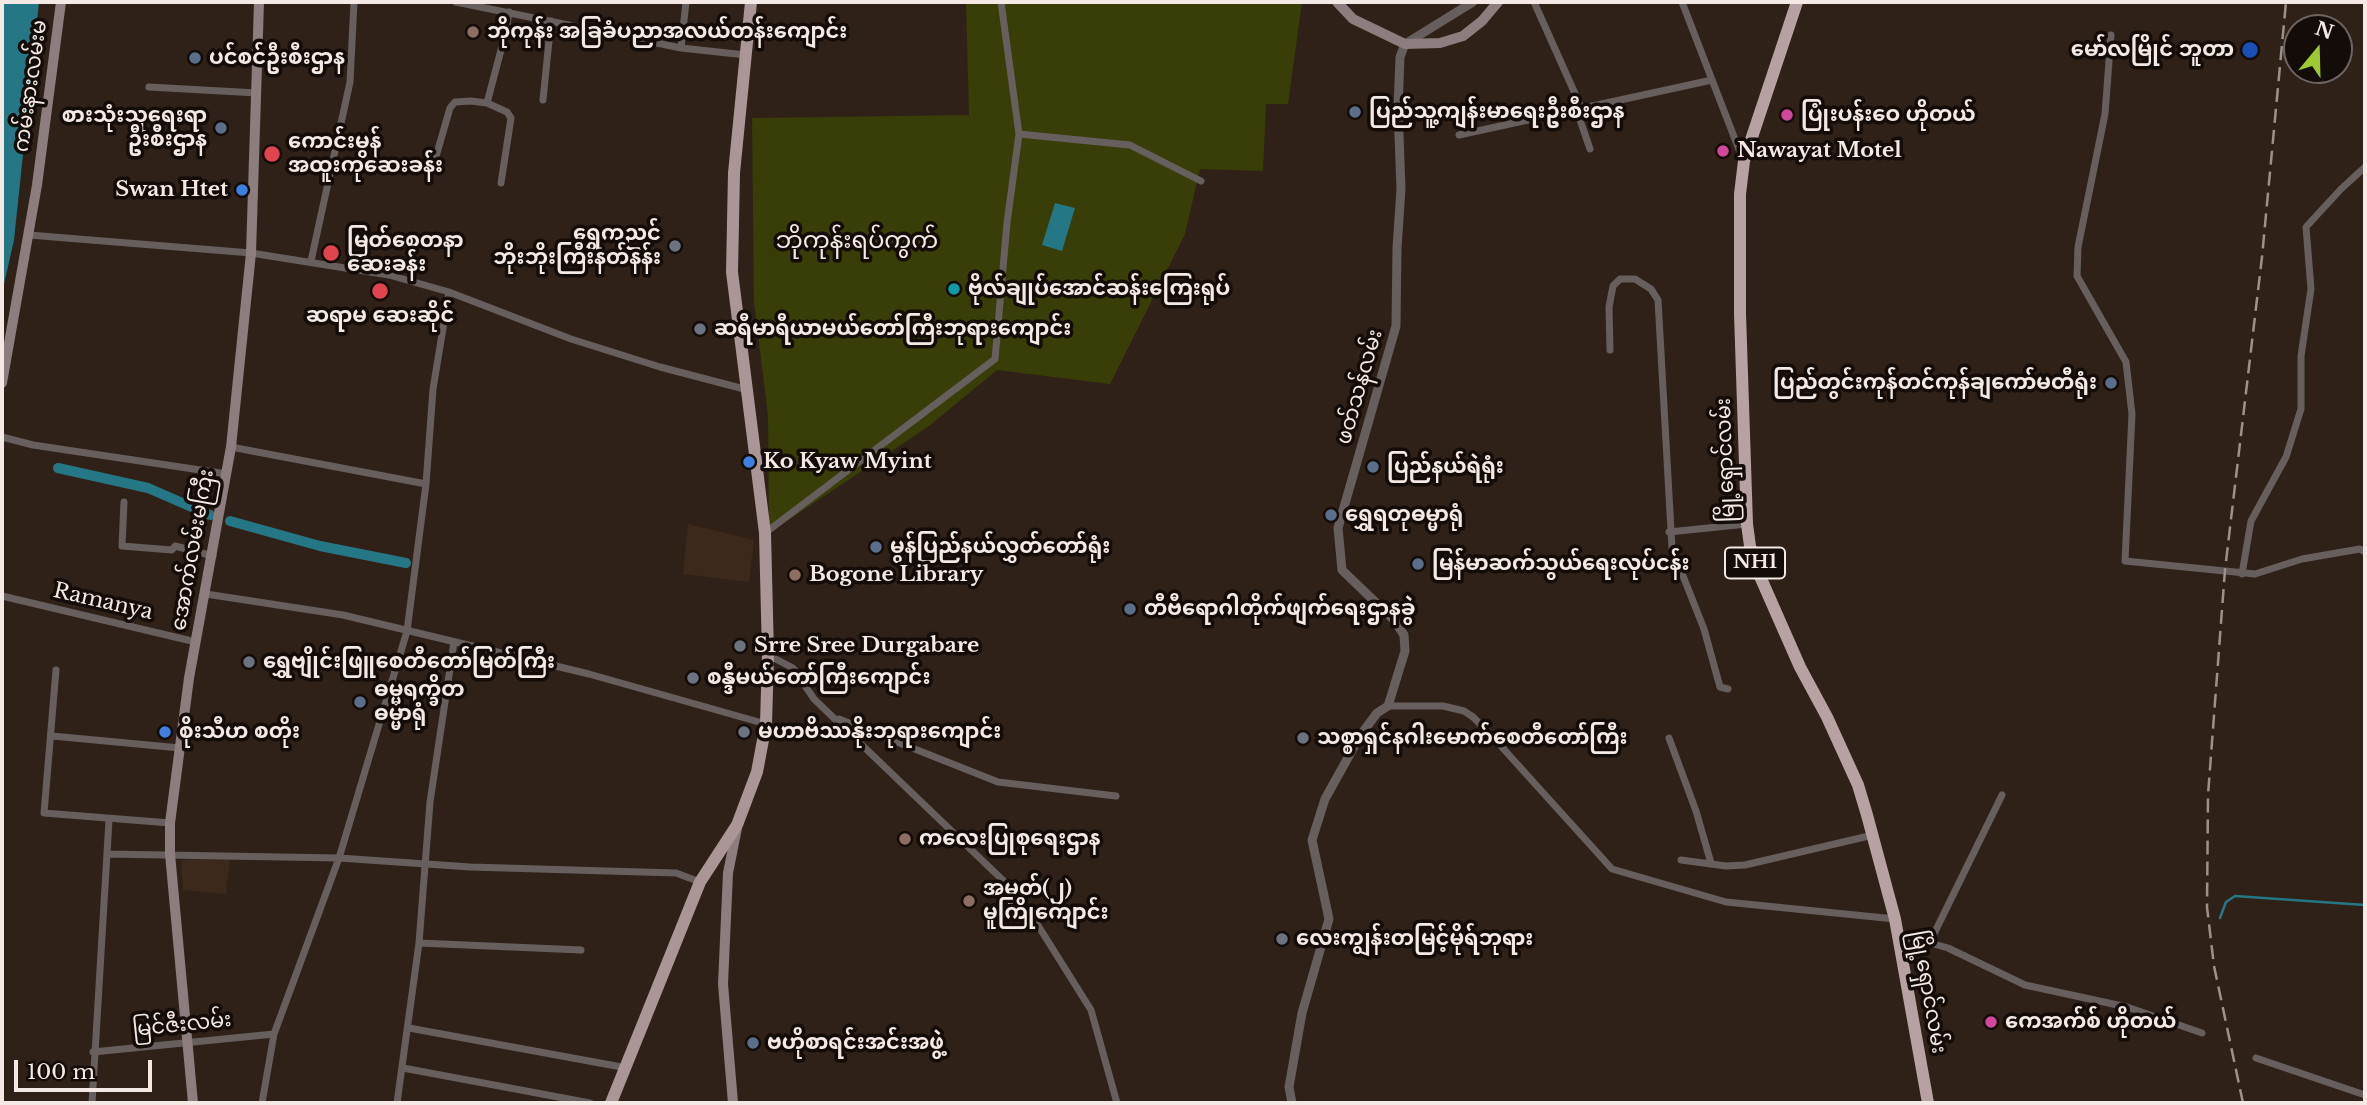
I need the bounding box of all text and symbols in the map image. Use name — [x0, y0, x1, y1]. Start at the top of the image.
north arrow — [2283, 14, 2353, 84]
text: N — [2312, 17, 2337, 44]
street label: ကမ်းနားလမ်းမ — [9, 18, 53, 154]
place label: ဘိုကုန်း အခြခံပညာအလယ်တန်းကျောင်း — [487, 19, 847, 45]
marker: ဘိုကုန်း အခြခံပညာအလယ်တန်းကျောင်း — [465, 24, 481, 40]
place label: မော်လမြိုင် ဘူတာ — [2071, 37, 2234, 63]
marker: မော်လမြိုင် ဘူတာ — [2240, 40, 2260, 60]
place label: ပင်စင်ဦးစီးဌာန — [209, 45, 345, 71]
marker: ပင်စင်ဦးစီးဌာန — [187, 50, 203, 66]
place label: ပြည်သူ့ကျန်းမာရေးဦးစီးဌာန — [1369, 99, 1625, 125]
place label: ပြုံးပန်းဝေ ဟိုတယ် — [1801, 102, 1976, 128]
place label: စားသုံးသူရေးရာ ဦးစီးဌာန — [62, 103, 207, 153]
marker: ပြည်သူ့ကျန်းမာရေးဦးစီးဌာန — [1347, 104, 1363, 120]
marker: ပြုံးပန်းဝေ ဟိုတယ် — [1779, 107, 1795, 123]
marker: စားသုံးသူရေးရာ ဦးစီးဌာန — [213, 120, 229, 136]
place label: ကောင်းမွန် အထူးကုဆေးခန်း — [288, 129, 443, 179]
place label: Nawayat Motel — [1737, 138, 1902, 164]
marker: Nawayat Motel — [1715, 143, 1731, 159]
marker: ကောင်းမွန် အထူးကုဆေးခန်း — [262, 144, 282, 164]
place label: Swan Htet — [115, 177, 228, 203]
marker: Swan Htet — [234, 182, 250, 198]
place label: ရွှေကညင် ဘိုးဘိုးကြီးနတ်နန်း — [493, 221, 661, 271]
district label: ဘိုကုန်းရပ်ကွက် — [776, 227, 938, 255]
place label: မြတ်စေတနာ ဆေးခန်း — [347, 228, 463, 278]
marker: ရွှေကညင် ဘိုးဘိုးကြီးနတ်နန်း — [667, 238, 683, 254]
marker: မြတ်စေတနာ ဆေးခန်း — [321, 243, 341, 263]
place label: ဗိုလ်ချုပ်အောင်ဆန်းကြေးရုပ် — [968, 276, 1230, 302]
marker: ဆရာမ ဆေးဆိုင် — [370, 281, 390, 301]
marker: ဗိုလ်ချုပ်အောင်ဆန်းကြေးရုပ် — [946, 281, 962, 297]
place label: ဆရာမ ဆေးဆိုင် — [306, 303, 454, 329]
place label: ဆရီမာရီယာမယ်တော်ကြီးဘုရားကျောင်း — [714, 316, 1071, 342]
marker: ဆရီမာရီယာမယ်တော်ကြီးဘုရားကျောင်း — [692, 321, 708, 337]
street label: ဖတ်သန်လမ်း — [1332, 327, 1388, 447]
place label: ပြည်တွင်းကုန်တင်ကုန်ချကော်မတီရုံး — [1773, 370, 2097, 396]
marker: ပြည်တွင်းကုန်တင်ကုန်ချကော်မတီရုံး — [2103, 375, 2119, 391]
street label: မြို့ရှောင်လမ်း — [1711, 397, 1741, 523]
place label: Ko Kyaw Myint — [763, 449, 932, 475]
marker: Ko Kyaw Myint — [741, 454, 757, 470]
place label: ပြည်နယ်ရဲရုံး — [1387, 454, 1504, 480]
marker: ပြည်နယ်ရဲရုံး — [1365, 459, 1381, 475]
street label: အောက်လမ်းမကြီး — [166, 467, 220, 633]
place label: ရွှေရတုဓမ္မာရုံ — [1345, 502, 1463, 528]
marker: ရွှေရတုဓမ္မာရုံ — [1323, 507, 1339, 523]
place label: မွန်ပြည်နယ်လွှတ်တော်ရုံး — [890, 534, 1110, 560]
marker: မွန်ပြည်နယ်လွှတ်တော်ရုံး — [868, 539, 884, 555]
road number: NH1 — [1725, 548, 1785, 578]
place label: မြန်မာဆက်သွယ်ရေးလုပ်ငန်း — [1432, 551, 1690, 577]
marker: မြန်မာဆက်သွယ်ရေးလုပ်ငန်း — [1410, 556, 1426, 572]
place label: Bogone Library — [809, 562, 983, 588]
marker: Bogone Library — [787, 567, 803, 583]
street label: Ramanya — [51, 578, 155, 626]
place label: တီဗီရောဂါတိုက်ဖျက်ရေးဌာနခွဲ — [1144, 596, 1416, 622]
marker: တီဗီရောဂါတိုက်ဖျက်ရေးဌာနခွဲ — [1122, 601, 1138, 617]
place label: Srre Sree Durgabare — [754, 633, 979, 659]
marker: Srre Sree Durgabare — [732, 638, 748, 654]
place label: ရွှေဗျိုင်းဖြူစေတီတော်မြတ်ကြီး — [263, 649, 555, 675]
marker: ရွှေဗျိုင်းဖြူစေတီတော်မြတ်ကြီး — [241, 654, 257, 670]
place label: စန္ဒီမယ်တော်ကြီးကျောင်း — [707, 665, 930, 691]
marker: စန္ဒီမယ်တော်ကြီးကျောင်း — [685, 670, 701, 686]
place label: ဓမ္မရက္ခိတ ဓမ္မာရုံ — [374, 677, 465, 727]
marker: ဓမ္မရက္ခိတ ဓမ္မာရုံ — [352, 694, 368, 710]
place label: စိုးသီဟ စတိုး — [179, 719, 300, 745]
place label: မဟာဗိဿနိုးဘုရားကျောင်း — [758, 719, 1001, 745]
marker: စိုးသီဟ စတိုး — [157, 724, 173, 740]
marker: မဟာဗိဿနိုးဘုရားကျောင်း — [736, 724, 752, 740]
place label: သစ္စာရှင်နဂါးမောက်စေတီတော်ကြီး — [1317, 725, 1628, 751]
marker: သစ္စာရှင်နဂါးမောက်စေတီတော်ကြီး — [1295, 730, 1311, 746]
place label: ကလေးပြုစုရေးဌာန — [919, 826, 1101, 852]
marker: ကလေးပြုစုရေးဌာန — [897, 831, 913, 847]
place label: အမှတ်(၂) မူကြိုကျောင်း — [983, 876, 1109, 926]
marker: အမှတ်(၂) မူကြိုကျောင်း — [961, 893, 977, 909]
place label: လေးကျွန်းတမြင့်မိုရ်ဘုရား — [1296, 926, 1533, 952]
street label: မြို့ရှောင်လမ်း — [1905, 929, 1951, 1055]
marker: လေးကျွန်းတမြင့်မိုရ်ဘုရား — [1274, 931, 1290, 947]
street label: မြင်ဇီးလမ်း — [131, 1007, 233, 1043]
place label: ကေအက်စ် ဟိုတယ် — [2005, 1009, 2176, 1035]
marker: ကေအက်စ် ဟိုတယ် — [1983, 1014, 1999, 1030]
place label: ဗဟိုစာရင်းအင်းအဖွဲ့ — [767, 1030, 944, 1056]
marker: ဗဟိုစာရင်းအင်းအဖွဲ့ — [745, 1035, 761, 1051]
scale bar — [18, 1046, 156, 1090]
text: 100 m — [27, 1059, 95, 1085]

